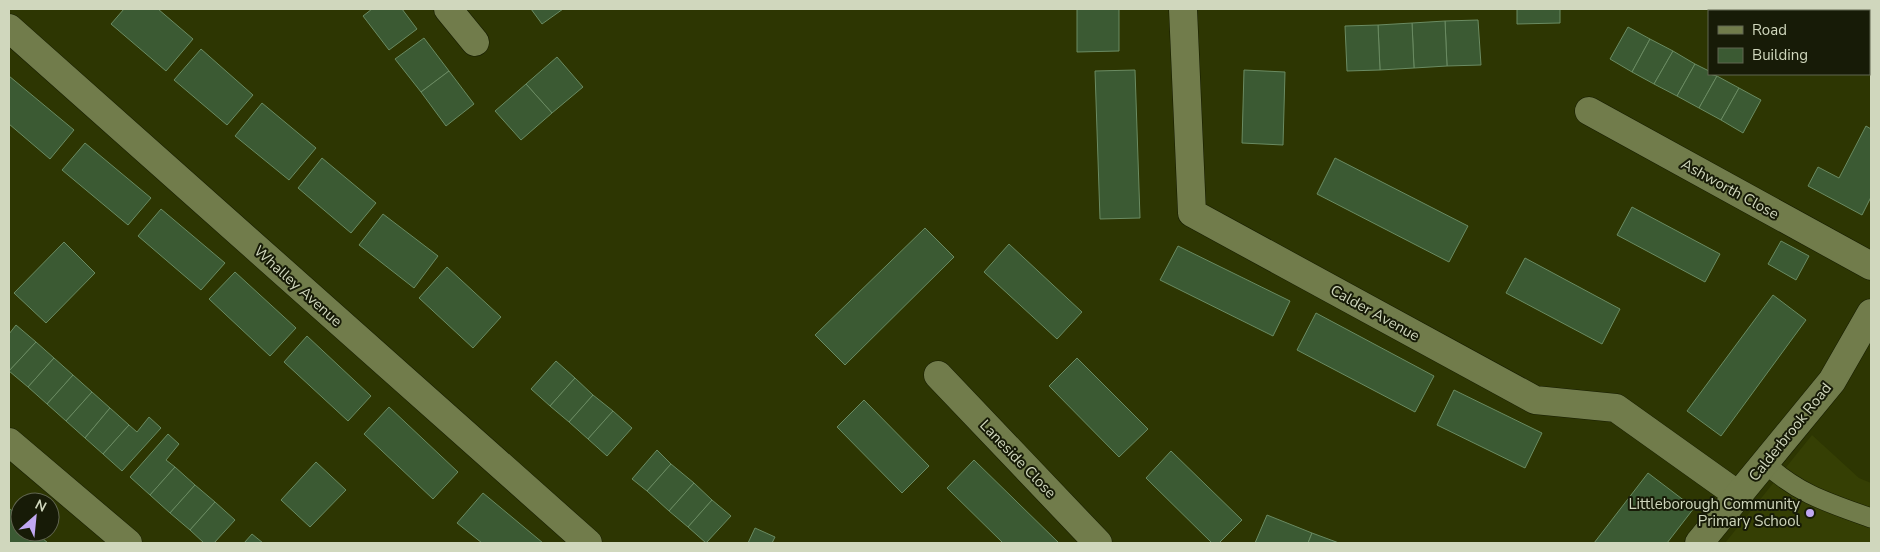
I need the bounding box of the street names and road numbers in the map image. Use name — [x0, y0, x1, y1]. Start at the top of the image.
street label: Ashworth Close — [1678, 154, 1782, 224]
street label: Whalley Avenue — [250, 241, 346, 331]
street label: Calder Avenue — [1327, 280, 1423, 346]
street label: Calderbrook Road — [1744, 379, 1836, 485]
street label: Laneside Close — [975, 415, 1061, 503]

